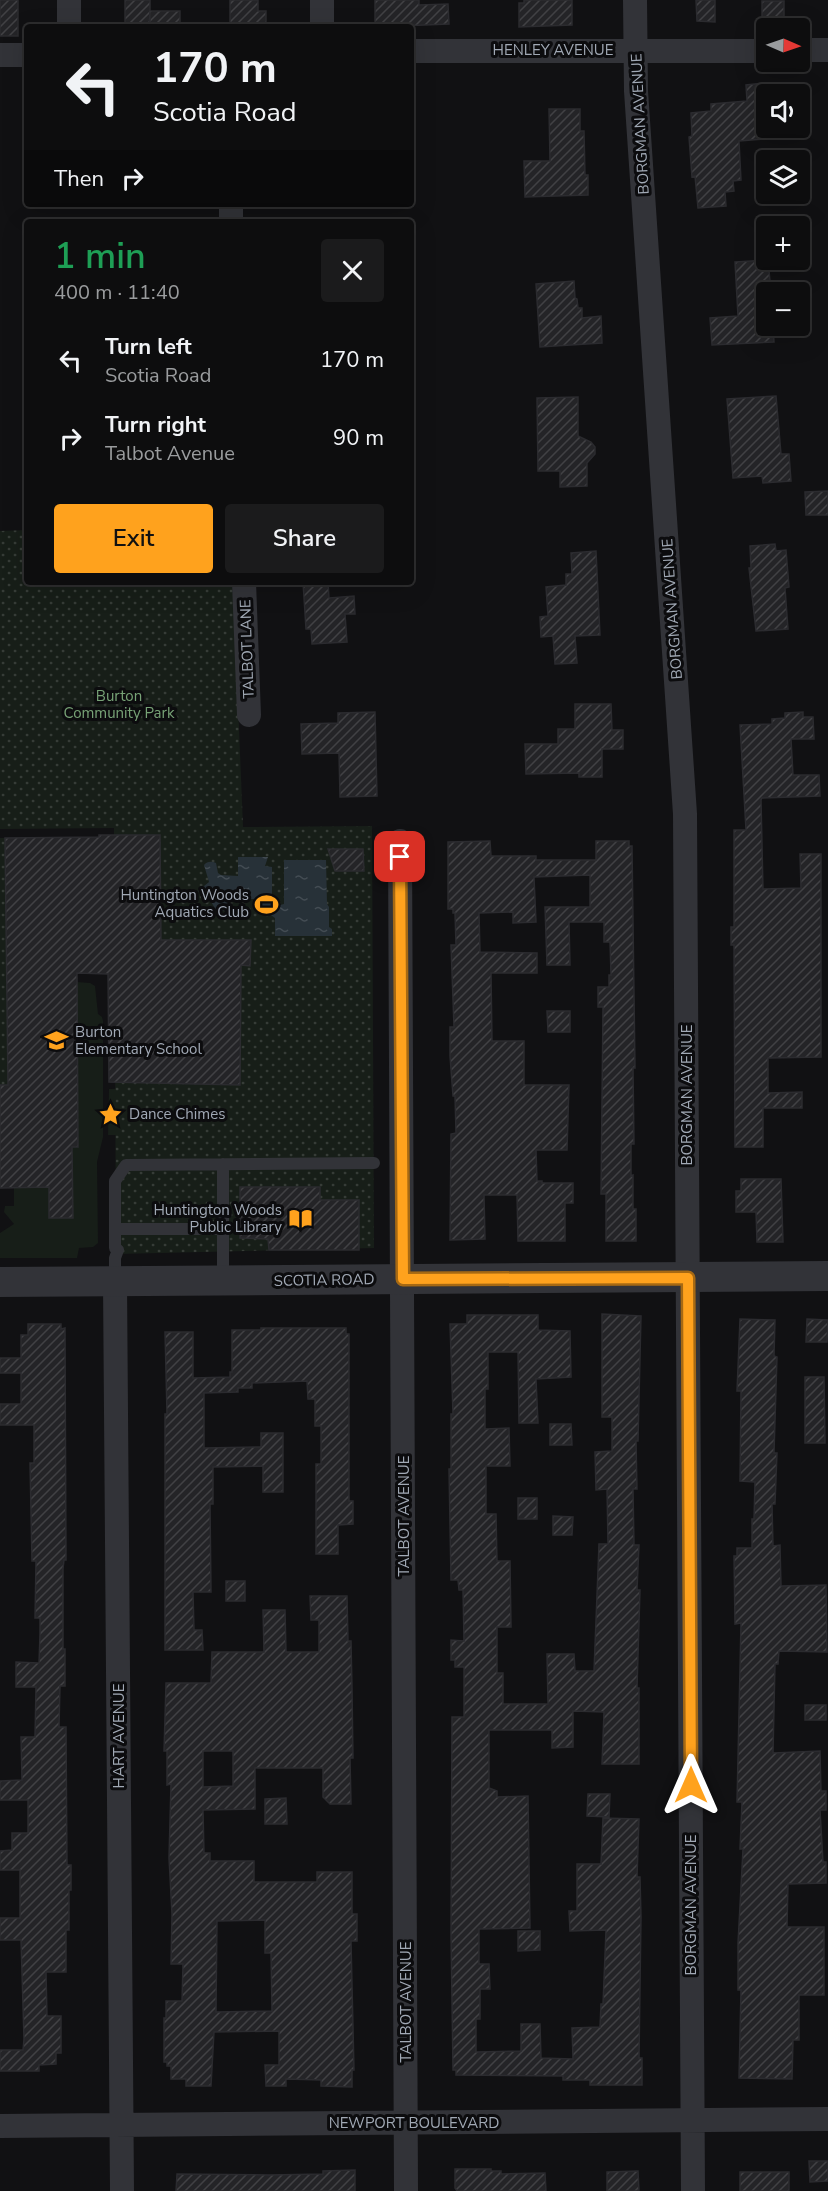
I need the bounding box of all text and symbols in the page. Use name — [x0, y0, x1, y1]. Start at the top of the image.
north arrow — [756, 18, 810, 72]
map controls — [756, 18, 810, 336]
text: 170 m — [153, 40, 277, 97]
street label: HENLEY AVENUE — [493, 40, 613, 60]
icon: left — [54, 48, 132, 126]
street label: BORGMAN AVENUE — [626, 53, 654, 195]
button: sound — [756, 84, 810, 138]
text: Scotia Road — [153, 94, 297, 131]
button: layers — [756, 150, 810, 204]
icon: right — [116, 162, 149, 195]
text: Then — [54, 164, 104, 194]
button: + — [756, 216, 810, 270]
text: 1 min — [54, 232, 146, 281]
button: close — [321, 239, 384, 302]
text: 400 m · 11:40 — [54, 279, 180, 306]
button: − — [756, 282, 810, 336]
text: Turn left — [105, 332, 192, 362]
icon: left — [54, 344, 87, 377]
text: 170 m — [320, 345, 384, 375]
text: Scotia Road — [105, 362, 211, 389]
text: Turn right — [105, 410, 206, 440]
icon: right — [54, 422, 87, 455]
text: 90 m — [333, 423, 384, 453]
text: Talbot Avenue — [105, 440, 235, 467]
button: Exit — [54, 504, 213, 573]
button: Share — [225, 504, 384, 573]
street label: BORGMAN AVENUE — [657, 538, 687, 680]
street label: TALBOT LANE — [235, 599, 259, 699]
park label: Burton Community Park — [64, 686, 175, 723]
pin — [374, 831, 425, 882]
icon: arrive — [383, 840, 416, 873]
place label: Huntington Woods Aquatics Club — [120, 885, 249, 922]
sports icon: Huntington Woods Aquatics Club — [254, 891, 280, 917]
place label: Burton Elementary School — [75, 1022, 202, 1059]
street label: BORGMAN AVENUE — [677, 1024, 697, 1166]
school or university icon: Burton Elementary School — [44, 1028, 70, 1054]
place icon: Dance Chimes — [98, 1101, 124, 1127]
place label: Dance Chimes — [129, 1104, 225, 1124]
place label: Huntington Woods Public Library — [153, 1200, 282, 1237]
library icon: Huntington Woods Public Library — [287, 1206, 313, 1232]
street label: SCOTIA ROAD — [273, 1269, 375, 1291]
street label: TALBOT AVENUE — [394, 1456, 414, 1576]
street label: HART AVENUE — [109, 1684, 129, 1788]
position arrow — [659, 1753, 723, 1817]
street label: BORGMAN AVENUE — [681, 1834, 701, 1976]
street label: TALBOT AVENUE — [396, 1942, 416, 2062]
street label: NEWPORT BOULEVARD — [329, 2113, 499, 2133]

